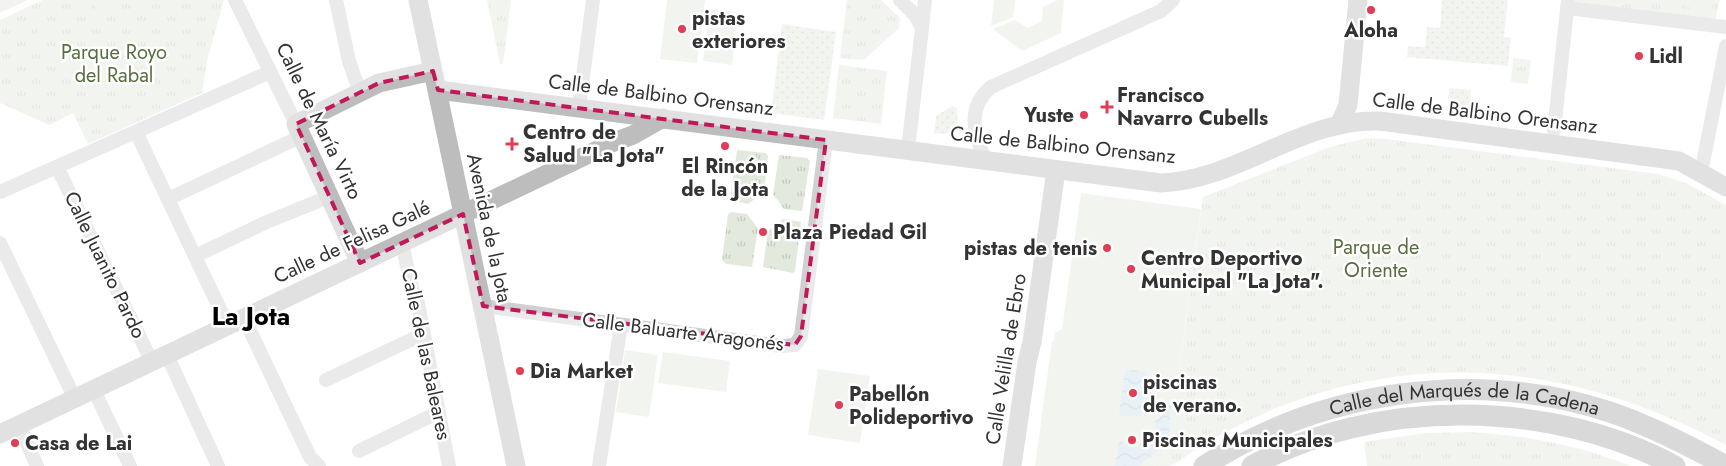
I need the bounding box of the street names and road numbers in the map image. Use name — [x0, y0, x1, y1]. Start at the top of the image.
street label: Calle de María Virto — [268, 38, 370, 204]
street label: Calle de Balbino Orensanz — [547, 67, 775, 123]
street label: Calle de Balbino Orensanz — [1371, 85, 1599, 141]
street label: Calle de Balbino Orensanz — [949, 119, 1177, 171]
street label: Avenida de la Jota — [459, 151, 519, 305]
street label: Calle Juanito Pardo — [57, 187, 153, 343]
street label: Calle de Felisa Galé — [269, 193, 435, 291]
street label: Calle de las Baleares — [394, 265, 458, 443]
street label: Calle Velilla de Ebro — [978, 271, 1034, 447]
street label: Calle Baluarte Aragonés — [580, 305, 786, 359]
street label: Calle del Marqués de la Cadena — [1326, 375, 1603, 423]

